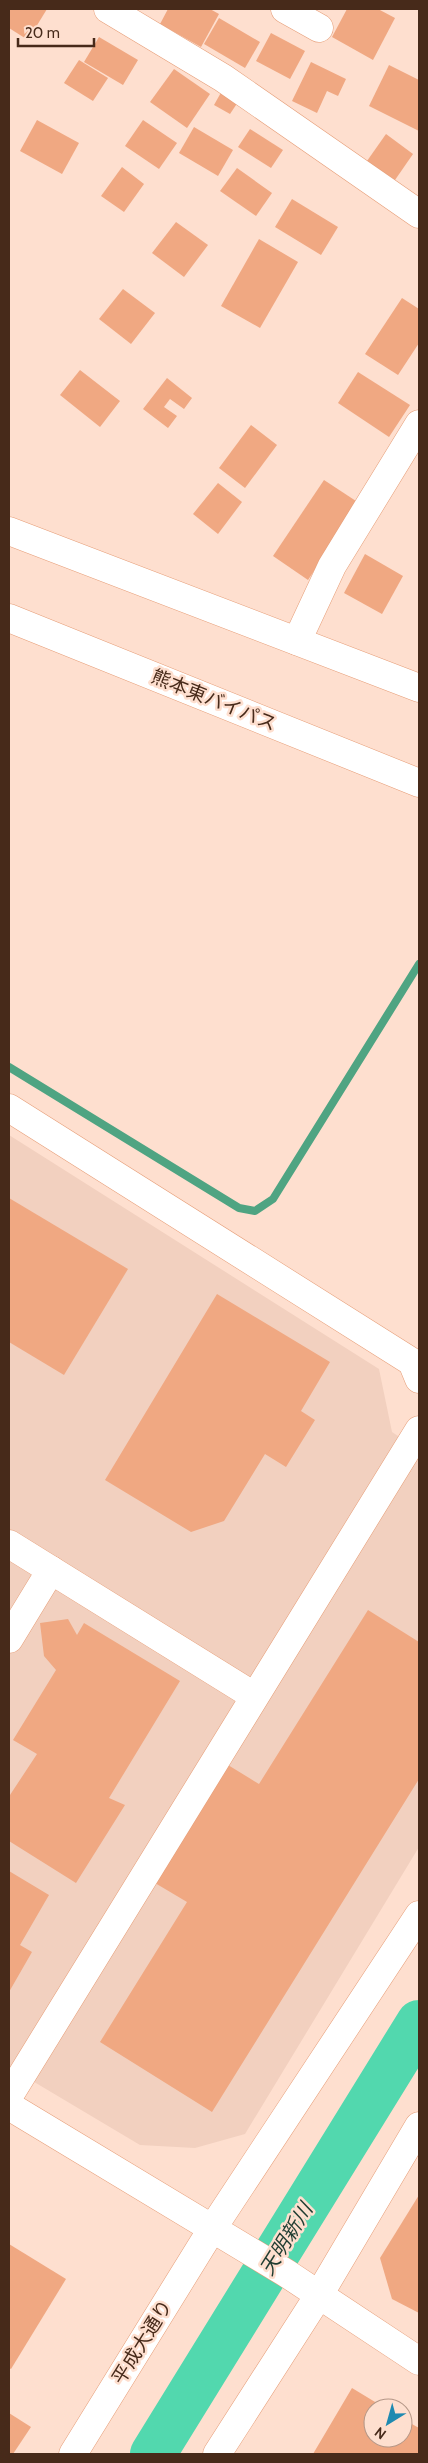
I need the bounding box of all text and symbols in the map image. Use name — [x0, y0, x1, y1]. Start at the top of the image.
scale bar — [18, 15, 94, 47]
text: 20 m — [25, 24, 60, 42]
street label: 熊本東バイパス — [148, 664, 280, 736]
water label: 天明新川 — [255, 2197, 318, 2279]
street label: 平成大通り — [107, 2296, 177, 2388]
north arrow — [363, 2398, 413, 2448]
text: N — [371, 2423, 390, 2444]

